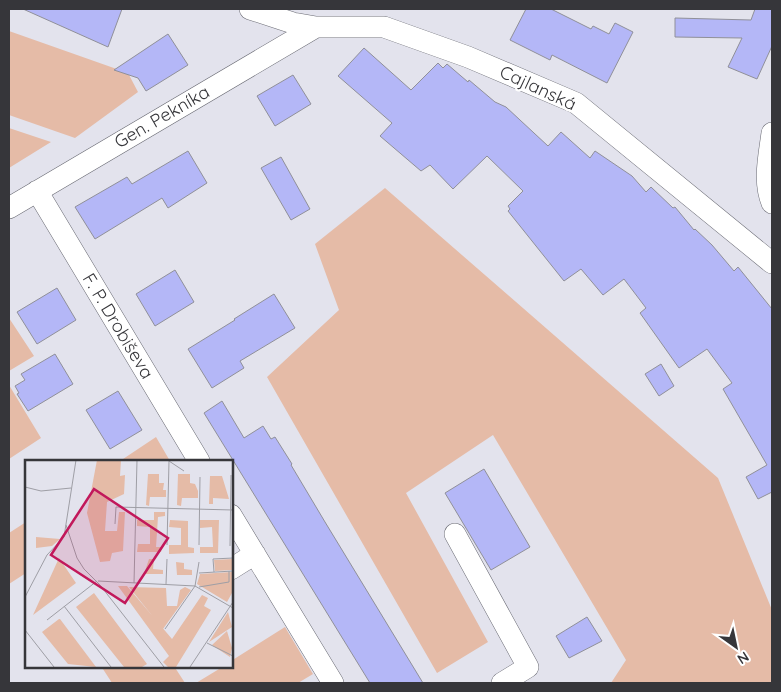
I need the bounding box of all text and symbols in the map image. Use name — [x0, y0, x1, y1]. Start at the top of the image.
street label: Cajlanská — [496, 60, 580, 115]
street label: Gen. Pekníka — [110, 80, 214, 153]
street label: F. P. Drobiševa — [78, 269, 159, 383]
inset map — [25, 460, 232, 667]
north arrow — [711, 622, 761, 672]
text: N — [734, 648, 752, 668]

